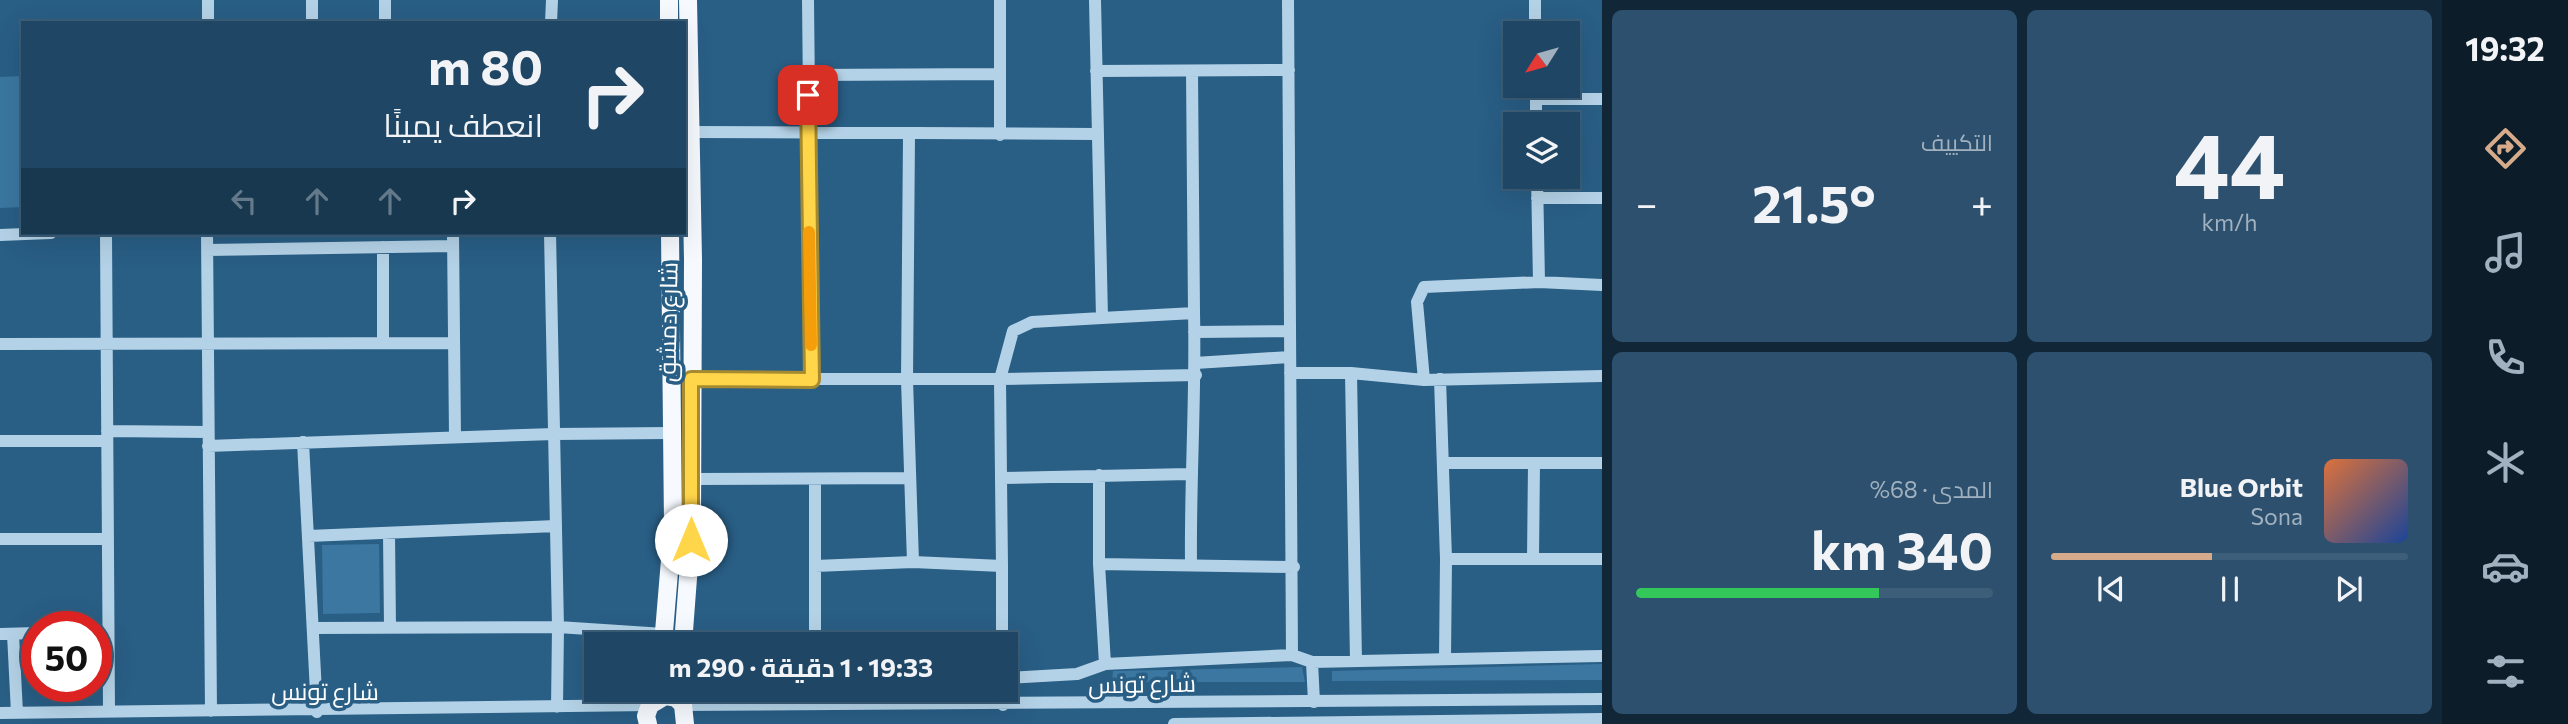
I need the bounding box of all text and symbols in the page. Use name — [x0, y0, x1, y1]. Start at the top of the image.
north arrow — [1503, 21, 1580, 98]
map controls — [1503, 21, 1580, 189]
text: 19:32 — [2465, 28, 2545, 68]
text: 80 m — [428, 35, 543, 95]
icon: right — [567, 49, 658, 140]
pin — [778, 65, 838, 125]
icon: arrive — [789, 76, 827, 114]
text: انعطف يمينًا — [383, 104, 543, 144]
text: 44 — [2174, 106, 2285, 218]
button: layers — [1503, 112, 1580, 189]
icon: directions — [2481, 124, 2530, 173]
text: التكييف — [1921, 128, 1993, 156]
text: 21.5° — [1752, 170, 1876, 234]
text: − — [1636, 179, 1658, 226]
text: + — [1971, 179, 1993, 226]
icon: left — [225, 182, 263, 220]
icon: ahead — [298, 182, 336, 220]
icon: ahead — [371, 182, 409, 220]
icon: right — [444, 182, 482, 220]
text: km/h — [2202, 208, 2257, 236]
icon: music — [2481, 228, 2530, 277]
street label: شارع دمشق — [651, 262, 686, 382]
icon: phone — [2481, 333, 2530, 382]
icon: climate — [2481, 438, 2530, 487]
text: Blue Orbit — [2180, 471, 2303, 502]
text: المدى · 68% — [1870, 475, 1993, 503]
text: Sona — [2251, 502, 2303, 530]
position arrow — [654, 503, 728, 577]
text: 340 km — [1811, 517, 1993, 581]
icon: car — [2481, 542, 2530, 591]
icon: previous — [2092, 570, 2130, 608]
icon: pause — [2211, 570, 2249, 608]
icon: next — [2330, 570, 2368, 608]
speed limit sign: 50 — [21, 611, 112, 702]
icon: filters — [2481, 647, 2530, 696]
text: 19:33 · 1 دقيقة · 290 m — [669, 651, 933, 682]
street label: شارع تونس — [1088, 668, 1196, 701]
street label: شارع تونس — [271, 676, 379, 708]

